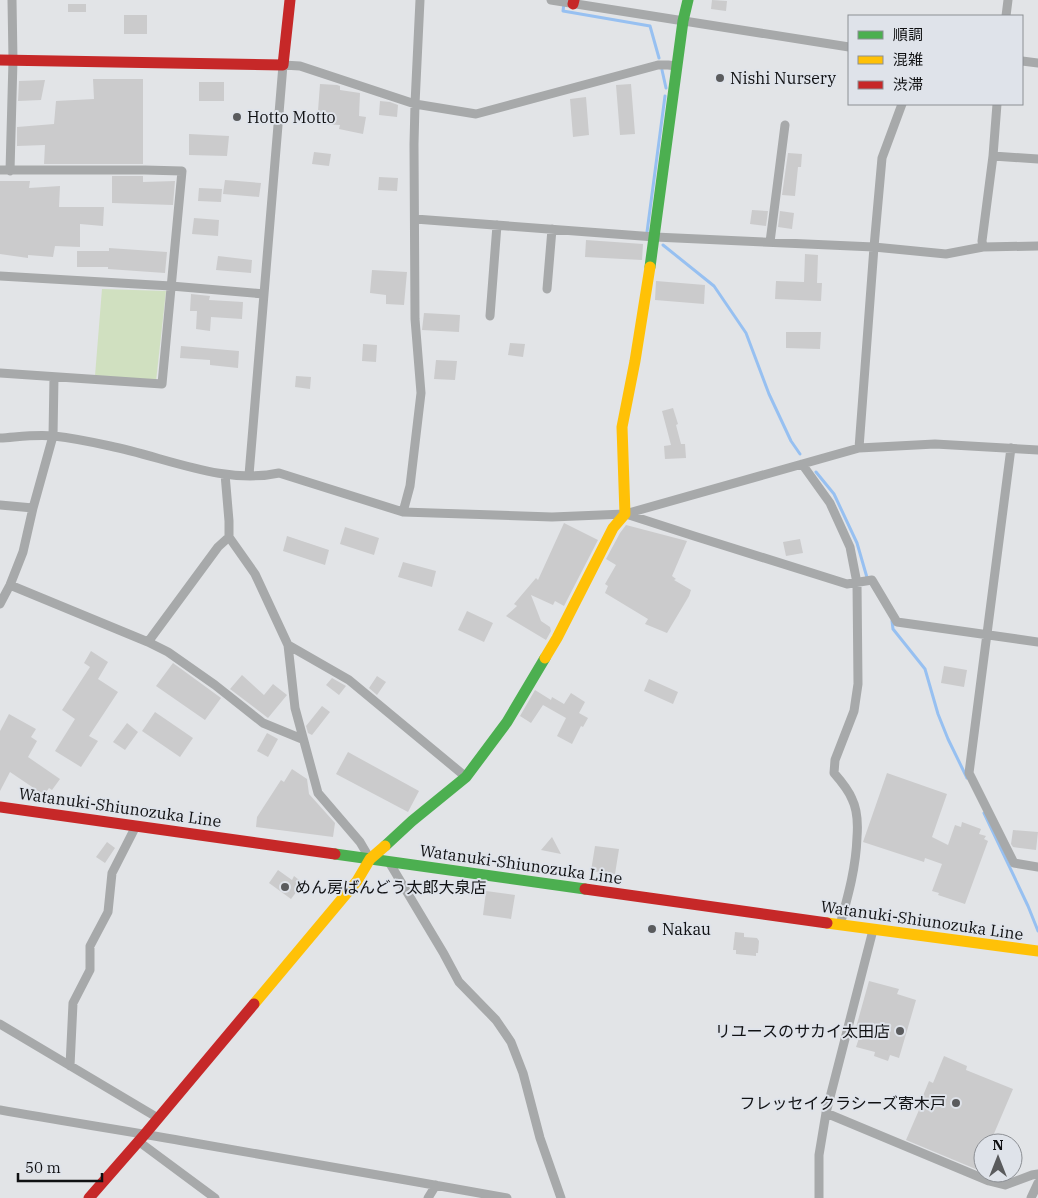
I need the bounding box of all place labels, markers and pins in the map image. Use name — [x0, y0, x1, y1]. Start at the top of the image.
place label: Nishi Nursery — [730, 68, 836, 88]
marker: Nishi Nursery — [714, 72, 726, 84]
place label: Hotto Motto — [247, 107, 336, 127]
marker: Hotto Motto — [231, 111, 243, 123]
place label: めん房ばんどう太郎大泉店 — [295, 877, 487, 897]
marker: めん房ばんどう太郎大泉店 — [279, 881, 291, 893]
place label: Nakau — [662, 919, 711, 939]
marker: Nakau — [646, 923, 658, 935]
place label: リユースのサカイ太田店 — [715, 1021, 890, 1041]
marker: リユースのサカイ太田店 — [894, 1025, 906, 1037]
place label: フレッセイクラシーズ寄木戸 — [739, 1093, 946, 1113]
marker: フレッセイクラシーズ寄木戸 — [950, 1097, 962, 1109]

